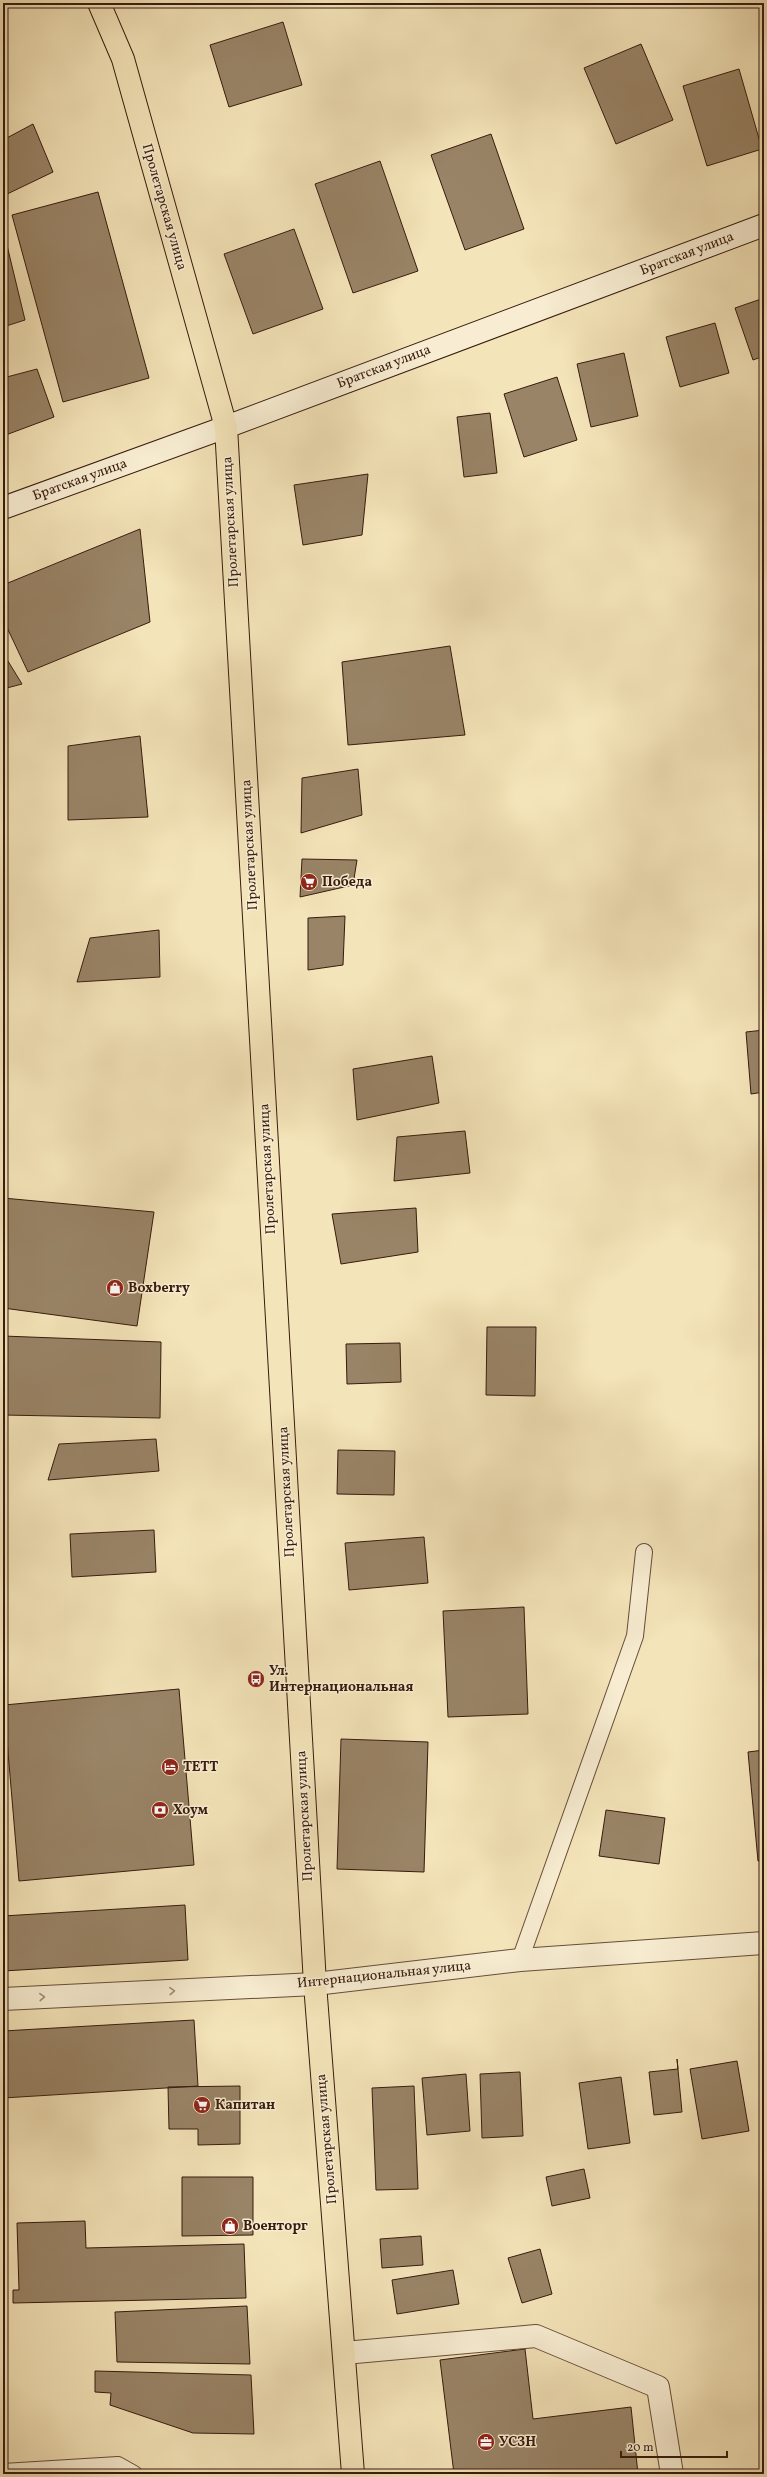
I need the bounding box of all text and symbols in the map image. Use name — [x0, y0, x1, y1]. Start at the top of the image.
street label: Пролетарская улица — [137, 141, 191, 273]
street label: Братская улица — [637, 227, 737, 281]
street label: Братская улица — [334, 340, 434, 394]
street label: Братская улица — [30, 454, 130, 506]
street label: Пролетарская улица — [218, 456, 244, 588]
street label: Пролетарская улица — [237, 779, 263, 911]
supermarket icon: Победа — [299, 872, 319, 892]
place label: Победа — [322, 873, 372, 892]
street label: Пролетарская улица — [255, 1103, 281, 1235]
shop icon: Boxberry — [105, 1278, 125, 1298]
place label: Boxberry — [128, 1279, 190, 1298]
street label: Пролетарская улица — [274, 1426, 300, 1558]
place label: Ул. Интернациональная — [269, 1662, 413, 1697]
bus stop icon: Ул. Интернациональная — [246, 1669, 266, 1689]
street label: Пролетарская улица — [292, 1750, 318, 1882]
hotel icon: ТЕТТ — [160, 1757, 180, 1777]
place label: ТЕТТ — [183, 1758, 219, 1777]
bank icon: Хоум — [150, 1800, 170, 1820]
place label: Хоум — [173, 1801, 209, 1820]
street label: Интернациональная улица — [296, 1956, 472, 1994]
one-way arrow — [169, 1987, 175, 1995]
one-way arrow — [39, 1993, 45, 2002]
street label: Пролетарская улица — [312, 2073, 342, 2205]
supermarket icon: Капитан — [192, 2095, 212, 2115]
place label: Капитан — [215, 2096, 275, 2115]
shop icon: Военторг — [220, 2216, 240, 2236]
place label: Военторг — [243, 2217, 308, 2236]
office icon: УСЗН — [476, 2432, 496, 2452]
place label: УСЗН — [499, 2433, 536, 2452]
scale bar — [621, 2433, 727, 2459]
text: 20 m — [627, 2440, 654, 2456]

